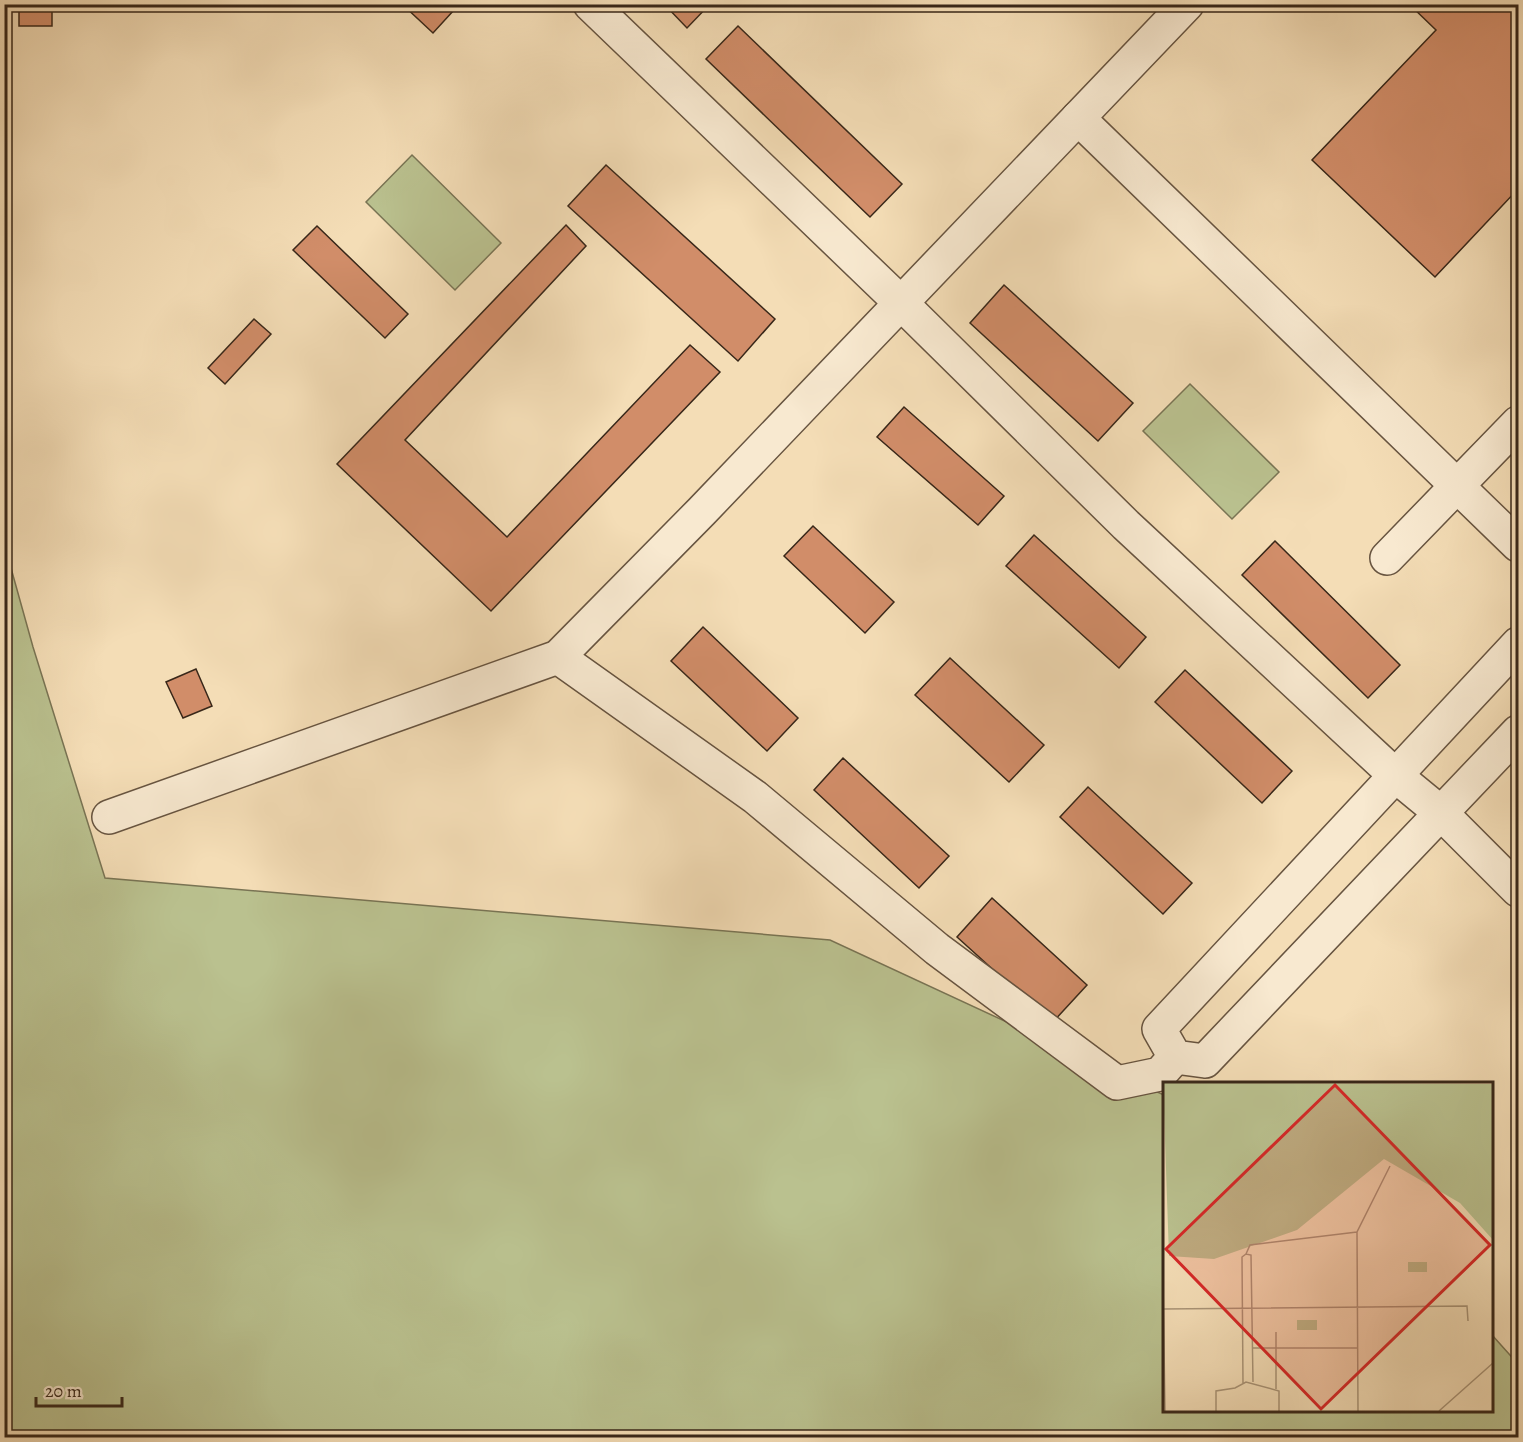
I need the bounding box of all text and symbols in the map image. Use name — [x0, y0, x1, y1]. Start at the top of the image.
inset map — [1163, 1082, 1493, 1412]
scale bar — [36, 1370, 122, 1408]
text: 20 m — [45, 1379, 82, 1403]

